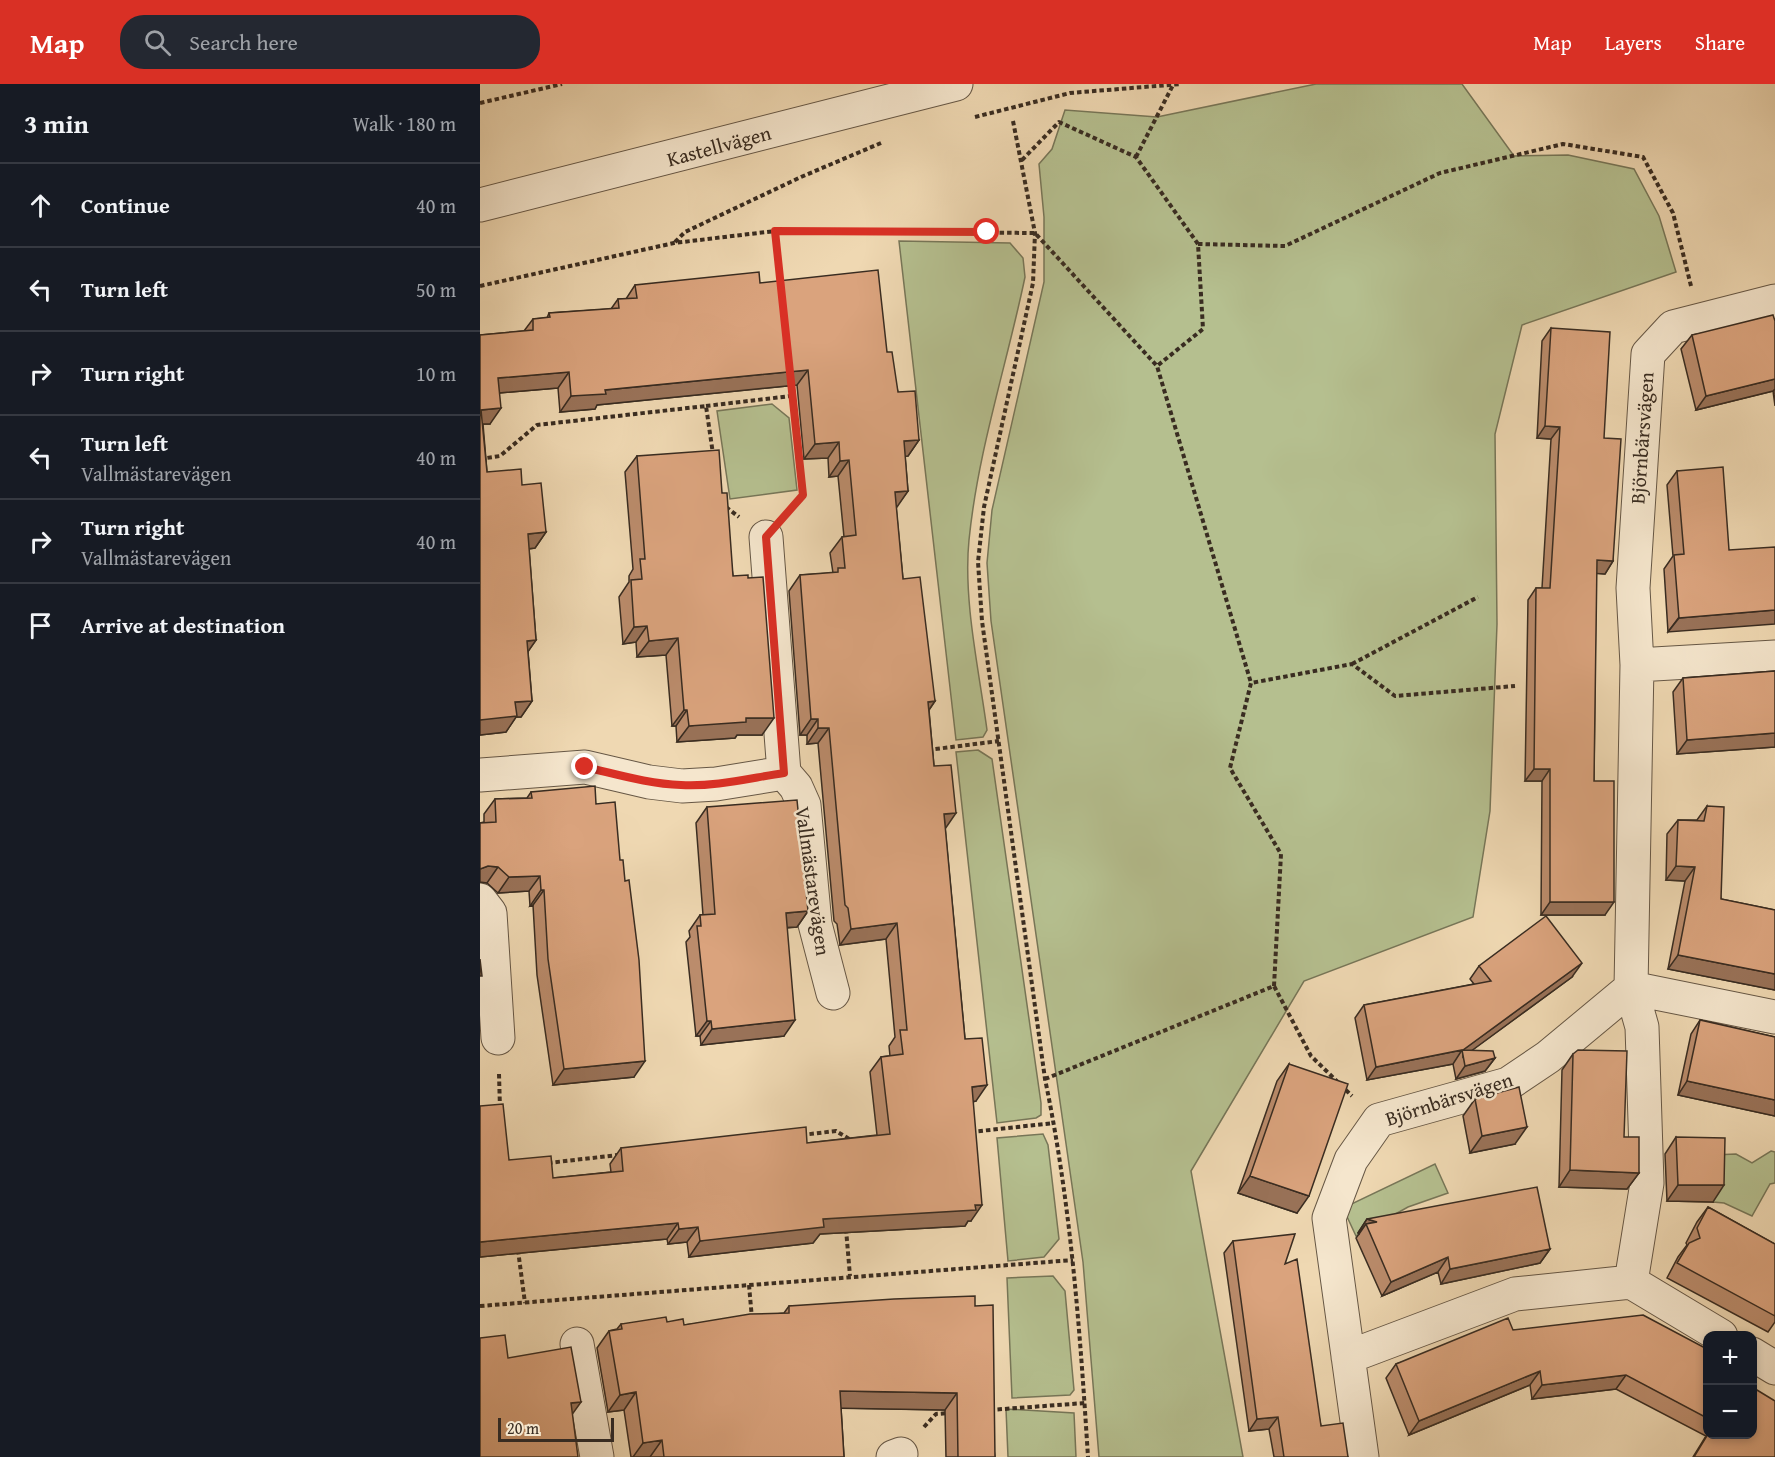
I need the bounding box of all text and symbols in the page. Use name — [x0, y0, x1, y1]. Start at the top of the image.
search box — [120, 15, 540, 69]
text: Map — [30, 22, 84, 63]
icon: search — [141, 26, 174, 59]
text: Search here — [189, 26, 298, 58]
text: Map — [1533, 27, 1572, 58]
text: Layers — [1605, 27, 1662, 58]
text: Share — [1695, 27, 1745, 58]
text: 3 min — [24, 104, 89, 143]
text: Walk · 180 m — [353, 109, 456, 138]
street label: Kastellvägen — [663, 118, 774, 173]
icon: ahead — [24, 189, 57, 222]
text: Continue — [81, 189, 170, 221]
text: 40 m — [416, 191, 456, 220]
route start — [973, 218, 999, 244]
icon: left — [24, 273, 57, 306]
text: Turn left — [81, 273, 168, 305]
text: 50 m — [416, 275, 456, 304]
icon: right — [24, 357, 57, 390]
text: Turn right — [81, 357, 184, 389]
text: 10 m — [416, 359, 456, 388]
street label: Björnbärsvägen — [1622, 371, 1661, 505]
text: Turn left — [81, 427, 168, 459]
icon: left — [24, 441, 57, 474]
text: 40 m — [416, 443, 456, 472]
text: Vallmästarevägen — [81, 459, 231, 488]
text: Turn right — [81, 511, 184, 543]
icon: right — [24, 525, 57, 558]
text: 40 m — [416, 527, 456, 556]
text: Vallmästarevägen — [81, 543, 231, 572]
icon: arrive — [24, 609, 57, 642]
text: Arrive at destination — [81, 609, 285, 641]
route end — [571, 753, 597, 779]
street label: Vallmästarevägen — [789, 805, 838, 957]
street label: Björnbärsvägen — [1381, 1064, 1516, 1133]
map controls — [1703, 1331, 1757, 1439]
button: + — [1703, 1331, 1757, 1385]
button: − — [1703, 1385, 1757, 1439]
scale bar — [498, 1415, 614, 1442]
text: 20 m — [507, 1416, 539, 1440]

